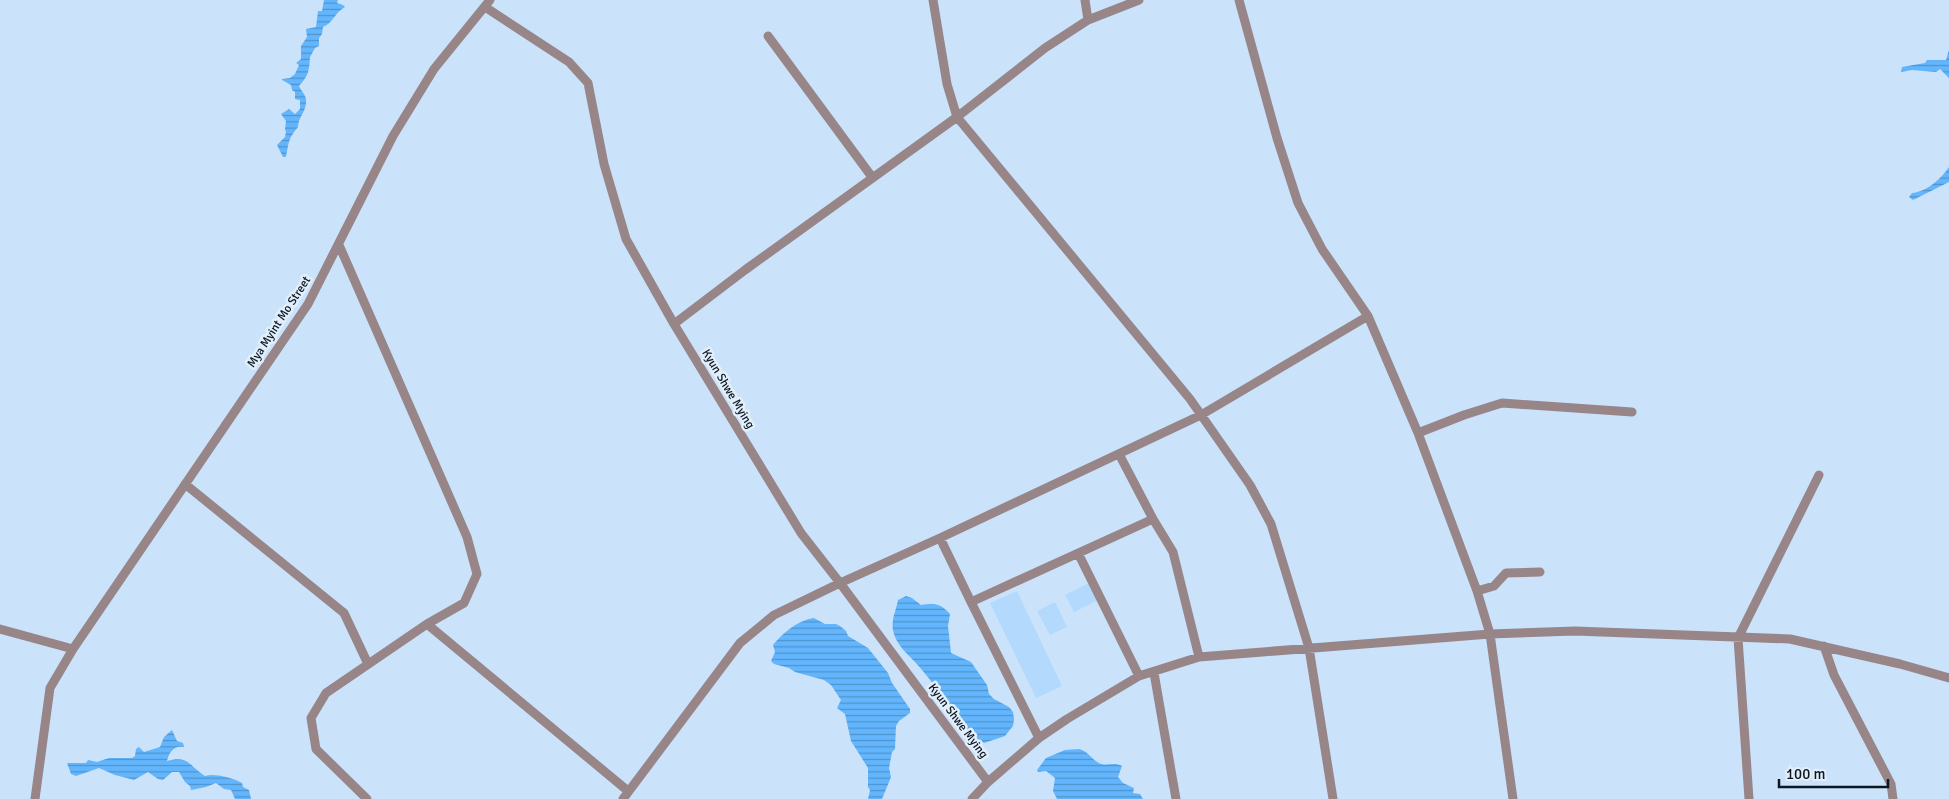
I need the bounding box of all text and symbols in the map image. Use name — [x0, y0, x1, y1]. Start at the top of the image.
street label: Mya Myint Mo Street — [244, 274, 314, 370]
street label: Kyun Shwe Mying — [698, 347, 758, 431]
street label: Kyun Shwe Mying — [925, 681, 991, 761]
scale bar — [1779, 756, 1888, 788]
text: 100 m — [1786, 765, 1826, 783]

